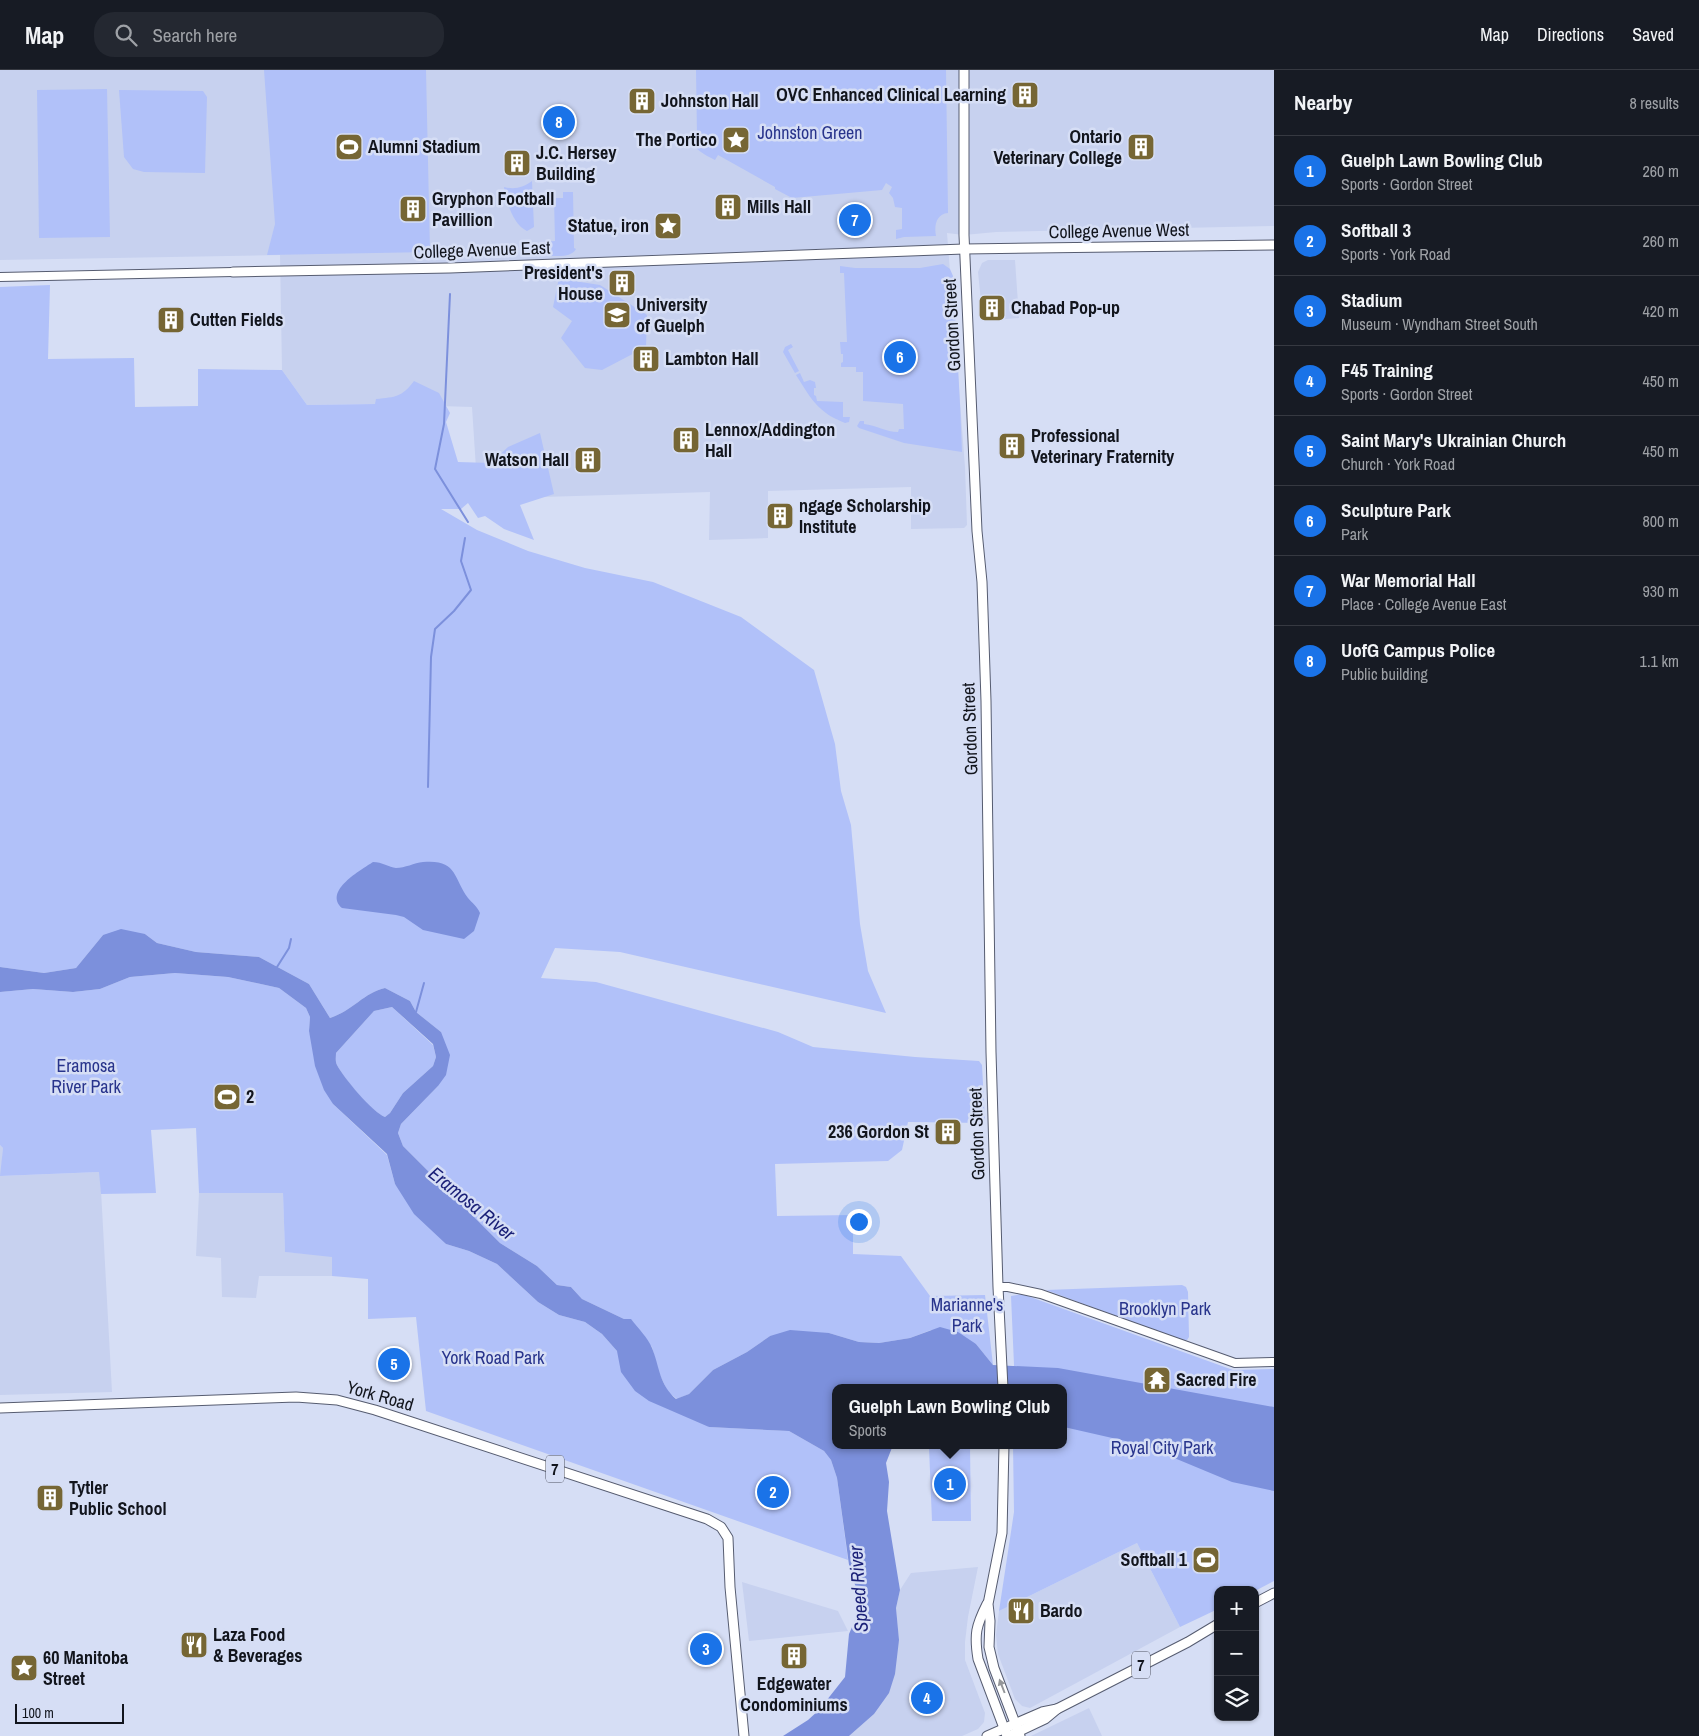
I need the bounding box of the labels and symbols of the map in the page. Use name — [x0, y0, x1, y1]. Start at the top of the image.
building icon: OVC Enhanced Clinical Learning — [1010, 80, 1040, 110]
place label: OVC Enhanced Clinical Learning — [776, 82, 1006, 107]
building icon: Johnston Hall — [627, 86, 657, 116]
place label: Johnston Hall — [661, 88, 759, 113]
pin: 8 — [543, 103, 575, 141]
park label: Johnston Green — [757, 120, 863, 145]
place label: Ontario Veterinary College — [993, 124, 1122, 170]
place icon: The Portico — [721, 125, 751, 155]
place label: The Portico — [636, 127, 717, 152]
sports icon: Alumni Stadium — [334, 132, 364, 162]
building icon: Ontario Veterinary College — [1126, 132, 1156, 162]
place label: Alumni Stadium — [368, 134, 480, 159]
place label: J.C. Hersey Building — [536, 140, 617, 186]
building icon: J.C. Hersey Building — [502, 148, 532, 178]
place label: Gryphon Football Pavillion — [432, 186, 554, 232]
building icon: Mills Hall — [713, 192, 743, 222]
building icon: Gryphon Football Pavillion — [398, 194, 428, 224]
place label: Mills Hall — [747, 194, 811, 219]
pin: 7 — [839, 201, 871, 239]
place icon: Statue, iron — [653, 211, 683, 241]
place label: Statue, iron — [568, 213, 649, 238]
street label: College Avenue West — [1048, 217, 1190, 244]
street label: College Avenue East — [413, 235, 551, 264]
place label: President's House — [524, 260, 603, 306]
building icon: President's House — [607, 268, 637, 298]
street label: Gordon Street — [937, 278, 966, 372]
place label: University of Guelph — [636, 292, 708, 338]
building icon: Chabad Pop-up — [977, 293, 1007, 323]
place label: Chabad Pop-up — [1011, 295, 1120, 320]
school or university icon: University of Guelph — [602, 300, 632, 330]
building icon: Cutten Fields — [156, 305, 186, 335]
place label: Cutten Fields — [190, 307, 284, 332]
pin: 6 — [884, 338, 916, 376]
building icon: Lambton Hall — [631, 344, 661, 374]
place label: Lambton Hall — [665, 346, 759, 371]
place label: Lennox/Addington Hall — [705, 417, 835, 463]
place label: Professional Veterinary Fraternity — [1031, 423, 1175, 469]
building icon: Lennox/Addington Hall — [671, 425, 701, 455]
building icon: Professional Veterinary Fraternity — [997, 431, 1027, 461]
building icon: Watson Hall — [573, 445, 603, 475]
place label: Watson Hall — [485, 447, 569, 472]
place label: ngage Scholarship Institute — [799, 493, 931, 539]
building icon: ngage Scholarship Institute — [765, 501, 795, 531]
street label: Gordon Street — [955, 682, 984, 776]
park label: Eramosa River Park — [51, 1053, 121, 1099]
sports icon: 2 — [212, 1082, 242, 1112]
place label: 2 — [246, 1084, 254, 1109]
street label: Gordon Street — [962, 1087, 991, 1181]
building icon: 236 Gordon St — [933, 1117, 963, 1147]
place label: 236 Gordon St — [828, 1119, 929, 1144]
water label: Eramosa River — [423, 1160, 521, 1246]
your location — [846, 1209, 872, 1235]
park label: Marianne's Park — [931, 1292, 1003, 1338]
park label: Brooklyn Park — [1119, 1296, 1212, 1321]
pin: 5 — [378, 1345, 410, 1383]
park label: York Road Park — [441, 1345, 545, 1370]
temple icon: Sacred Fire — [1142, 1365, 1172, 1395]
place label: Sacred Fire — [1176, 1367, 1256, 1392]
street label: York Road — [344, 1374, 417, 1417]
park label: Royal City Park — [1111, 1435, 1214, 1460]
road number: 7 — [546, 1456, 564, 1482]
pin: 1 — [934, 1465, 966, 1503]
pin: 2 — [757, 1473, 789, 1511]
place label: Tytler Public School — [69, 1475, 167, 1521]
building icon: Tytler Public School — [35, 1483, 65, 1513]
water label: Speed River — [842, 1544, 874, 1633]
sports icon: Softball 1 — [1191, 1545, 1221, 1575]
place label: Softball 1 — [1121, 1547, 1188, 1572]
restaurant icon: Bardo — [1006, 1596, 1036, 1626]
place label: Bardo — [1040, 1598, 1083, 1623]
place label: Laza Food & Beverages — [213, 1622, 302, 1668]
restaurant icon: Laza Food & Beverages — [179, 1630, 209, 1660]
pin: 3 — [690, 1630, 722, 1668]
building icon: Edgewater Condominiums — [779, 1641, 809, 1671]
place label: 60 Manitoba Street — [43, 1645, 129, 1691]
road number: 7 — [1132, 1652, 1150, 1678]
place icon: 60 Manitoba Street — [9, 1653, 39, 1683]
place label: Edgewater Condominiums — [740, 1671, 848, 1717]
one-way arrow — [998, 1678, 1006, 1693]
pin: 4 — [911, 1679, 943, 1717]
scale bar — [15, 1701, 124, 1724]

